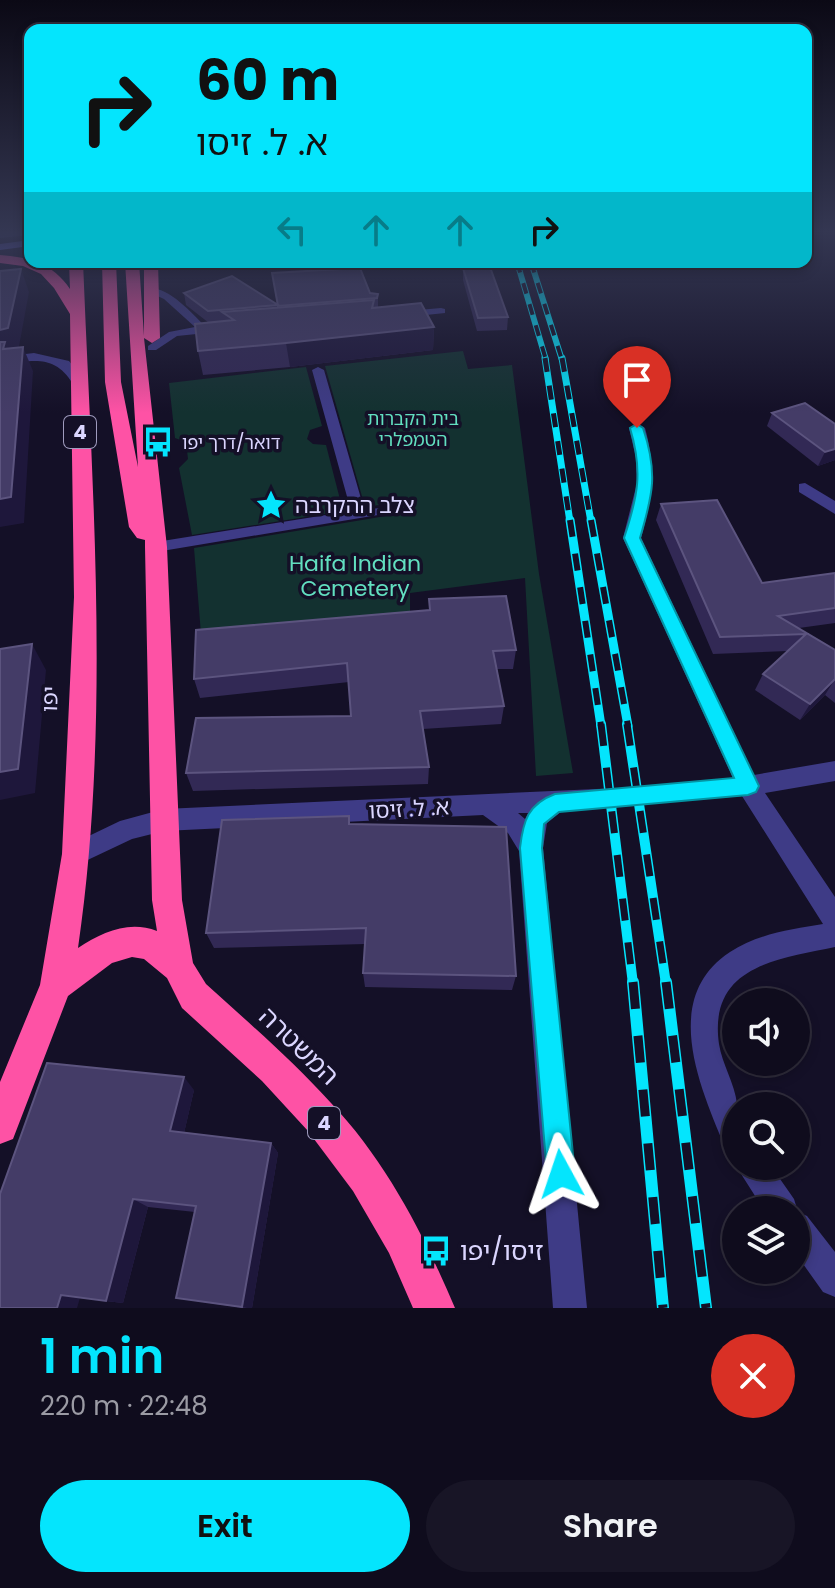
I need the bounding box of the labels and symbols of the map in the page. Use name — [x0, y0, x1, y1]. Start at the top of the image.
pin — [603, 346, 671, 428]
park label: בית הקברות הטמפלרי — [367, 406, 459, 452]
road number: 4 — [64, 416, 96, 448]
bus stop icon: דואר/דרך יפו — [141, 425, 175, 459]
place label: דואר/דרך יפו — [182, 430, 281, 455]
place icon: צלב ההקרבה — [254, 488, 288, 522]
place label: צלב ההקרבה — [295, 490, 415, 521]
park label: Haifa Indian Cemetery — [289, 548, 421, 604]
street label: יפו — [34, 686, 66, 712]
street label: א. ל. זיסו — [368, 791, 450, 827]
street label: המשטרה — [251, 999, 347, 1093]
road number: 4 — [308, 1107, 340, 1139]
position arrow — [519, 1132, 603, 1216]
place label: זיסו/יפו — [460, 1233, 544, 1269]
bus stop icon: זיסו/יפו — [419, 1234, 453, 1268]

